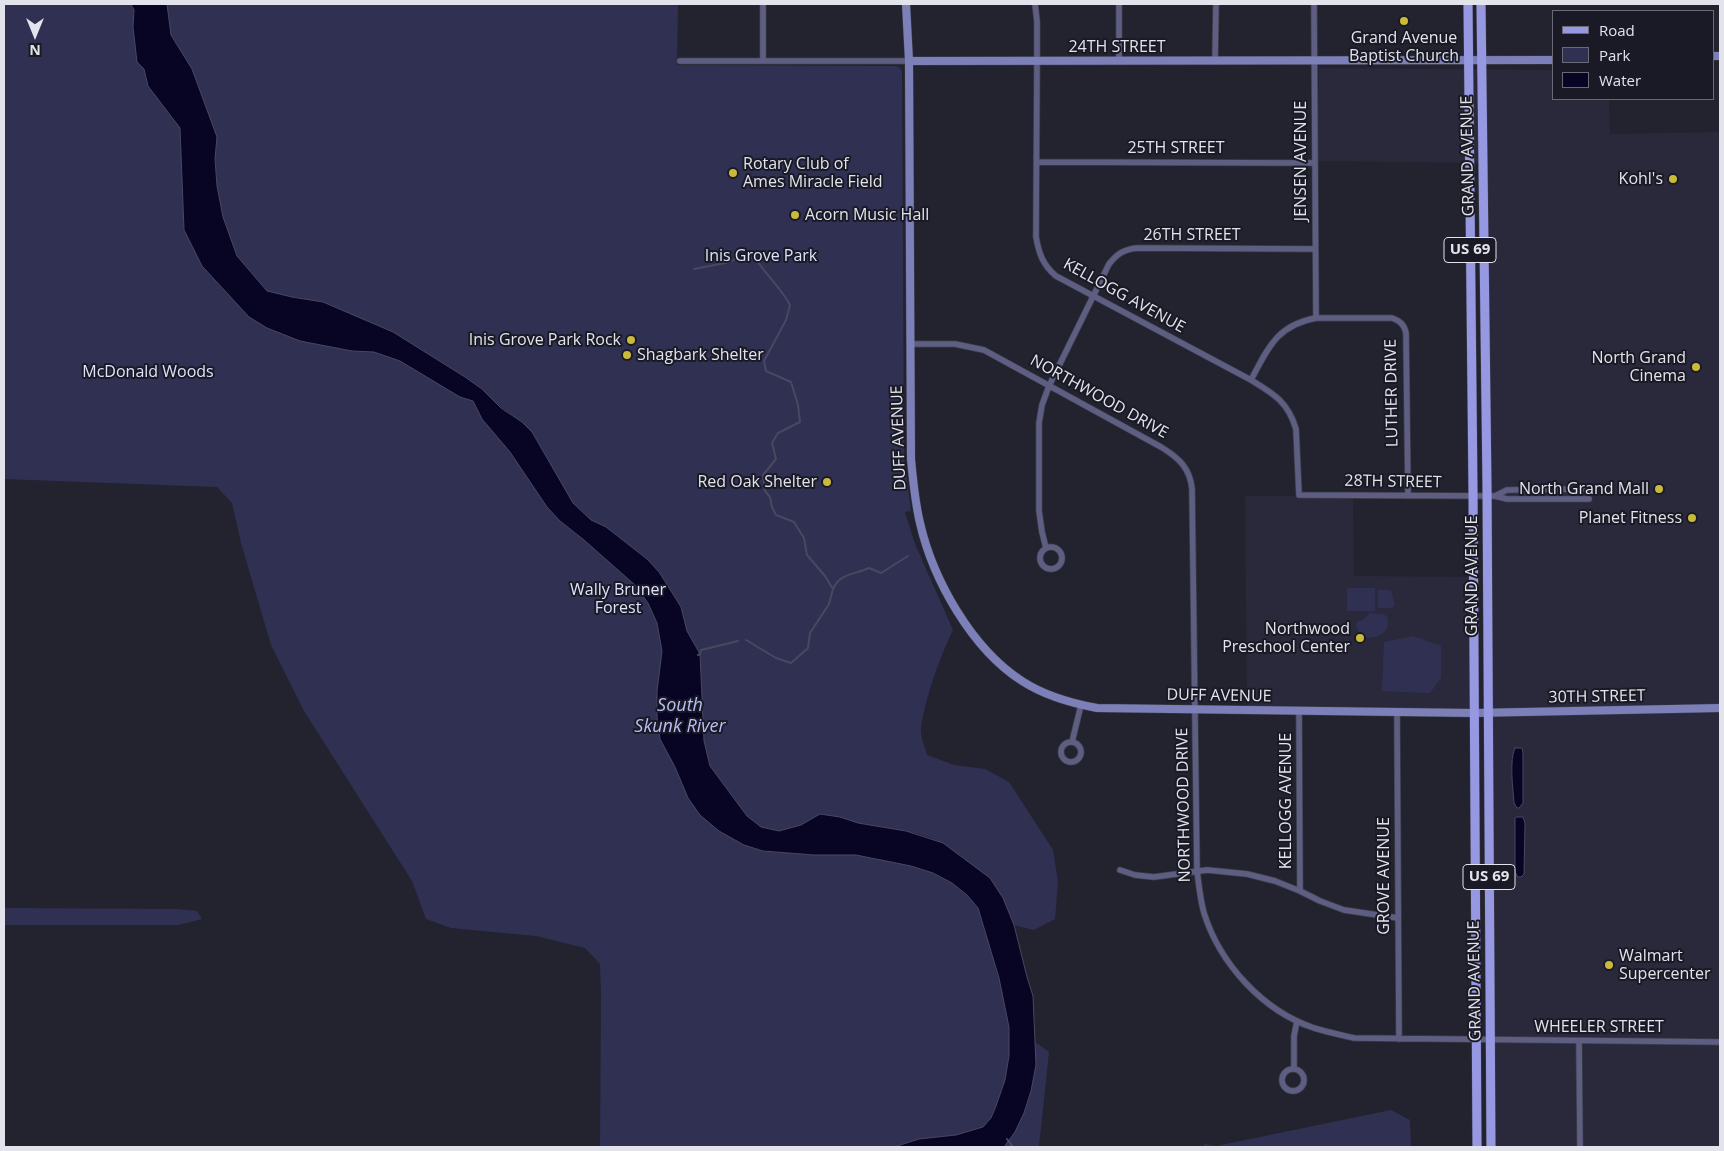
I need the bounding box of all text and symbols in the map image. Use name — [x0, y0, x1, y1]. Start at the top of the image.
north arrow — [10, 10, 60, 60]
legend — [1552, 10, 1714, 100]
marker: Grand Avenue Baptist Church — [1398, 15, 1410, 27]
text: Road — [1599, 20, 1635, 40]
place label: Grand Avenue Baptist Church — [1349, 28, 1459, 66]
street label: 24TH STREET — [1068, 37, 1166, 57]
text: N — [29, 41, 41, 60]
text: Park — [1599, 45, 1630, 65]
text: Water — [1599, 70, 1641, 90]
street label: GRAND AVENUE — [1457, 96, 1479, 216]
street label: JENSEN AVENUE — [1291, 101, 1311, 221]
street label: 25TH STREET — [1127, 138, 1225, 158]
place label: Rotary Club of Ames Miracle Field — [743, 154, 883, 192]
marker: Rotary Club of Ames Miracle Field — [727, 167, 739, 179]
place label: Kohl's — [1619, 169, 1663, 189]
marker: Kohl's — [1667, 173, 1679, 185]
place label: Acorn Music Hall — [805, 205, 929, 225]
marker: Acorn Music Hall — [789, 209, 801, 221]
street label: 26TH STREET — [1143, 225, 1241, 245]
road number: US 69 — [1444, 238, 1496, 262]
park label: Inis Grove Park — [705, 246, 817, 266]
street label: KELLOGG AVENUE — [1060, 255, 1188, 337]
place label: Inis Grove Park Rock — [469, 330, 621, 350]
marker: Inis Grove Park Rock — [625, 334, 637, 346]
street label: LUTHER DRIVE — [1381, 339, 1403, 447]
place label: Shagbark Shelter — [637, 345, 764, 365]
place label: North Grand Cinema — [1591, 348, 1686, 386]
marker: Shagbark Shelter — [621, 349, 633, 361]
street label: NORTHWOOD DRIVE — [1027, 351, 1171, 443]
marker: North Grand Cinema — [1690, 361, 1702, 373]
park label: McDonald Woods — [82, 362, 214, 382]
street label: DUFF AVENUE — [888, 385, 910, 491]
place label: Red Oak Shelter — [697, 472, 817, 492]
street label: 28TH STREET — [1344, 472, 1442, 492]
marker: Red Oak Shelter — [821, 476, 833, 488]
place label: North Grand Mall — [1519, 479, 1649, 499]
marker: North Grand Mall — [1653, 483, 1665, 495]
place label: Planet Fitness — [1579, 508, 1682, 528]
marker: Planet Fitness — [1686, 512, 1698, 524]
street label: GRAND AVENUE — [1462, 516, 1482, 636]
park label: Wally Bruner Forest — [570, 580, 666, 618]
place label: Northwood Preschool Center — [1222, 619, 1350, 657]
marker: Northwood Preschool Center — [1354, 632, 1366, 644]
street label: DUFF AVENUE — [1166, 685, 1272, 707]
street label: 30TH STREET — [1548, 687, 1646, 707]
water label: South Skunk River — [634, 695, 726, 738]
street label: NORTHWOOD DRIVE — [1173, 727, 1195, 883]
street label: KELLOGG AVENUE — [1276, 733, 1296, 869]
street label: GROVE AVENUE — [1374, 817, 1394, 935]
road number: US 69 — [1463, 864, 1515, 890]
street label: GRAND AVENUE — [1464, 921, 1486, 1041]
place label: Walmart Supercenter — [1619, 946, 1711, 984]
marker: Walmart Supercenter — [1603, 959, 1615, 971]
street label: WHEELER STREET — [1534, 1017, 1664, 1037]

